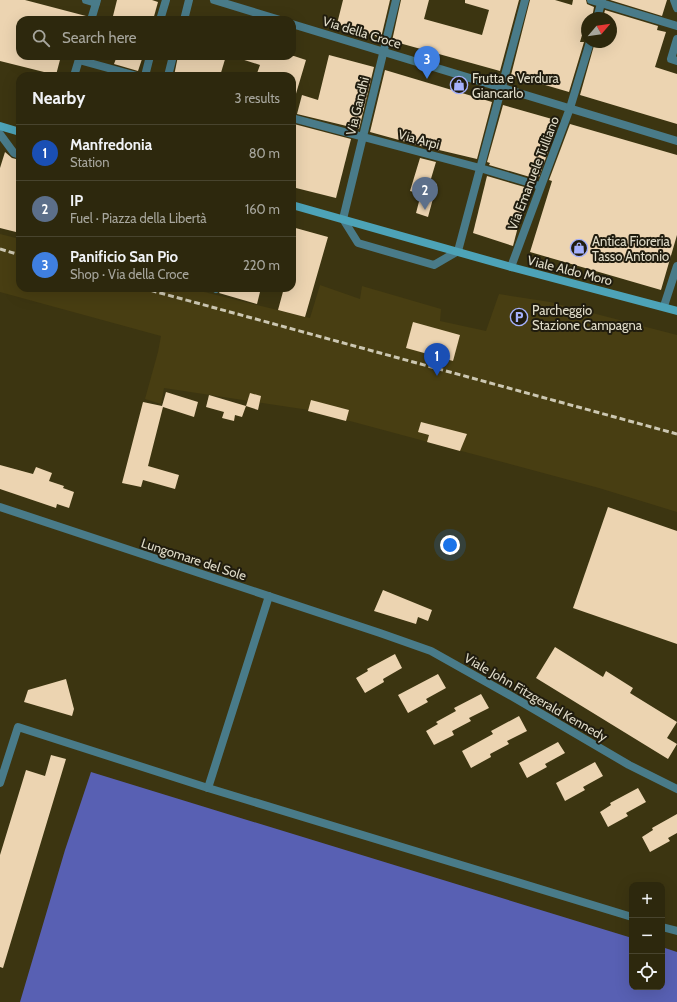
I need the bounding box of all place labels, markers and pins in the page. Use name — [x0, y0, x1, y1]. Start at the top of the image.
pin: 3 — [414, 46, 440, 79]
place label: Frutta e Verdura Giancarlo — [472, 70, 559, 101]
shop icon: Frutta e Verdura Giancarlo — [449, 75, 469, 95]
pin: 2 — [412, 177, 438, 210]
place label: Antica Fioreria Tasso Antonio — [592, 233, 670, 264]
shop icon: Antica Fioreria Tasso Antonio — [569, 238, 589, 258]
place label: Parcheggio Stazione Campagna — [532, 302, 643, 333]
parking icon: Parcheggio Stazione Campagna — [509, 307, 529, 327]
pin: 1 — [424, 343, 450, 376]

